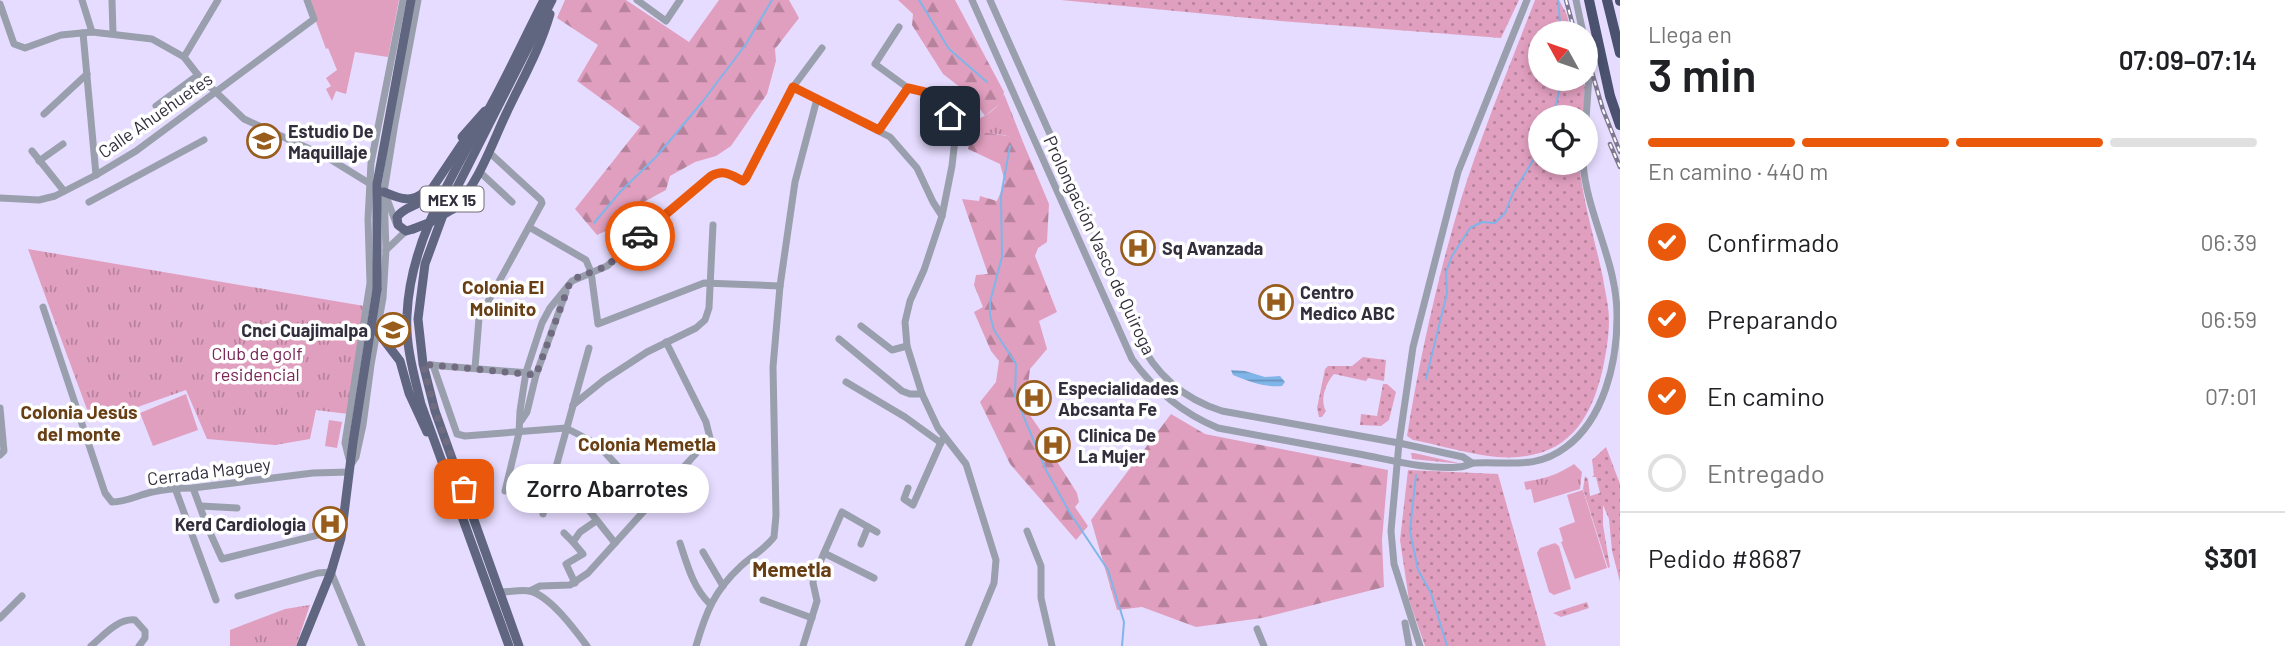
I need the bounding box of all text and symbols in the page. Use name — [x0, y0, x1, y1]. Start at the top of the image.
text: Llega en — [1648, 20, 1732, 48]
north arrow — [1528, 21, 1598, 91]
map controls — [1528, 21, 1598, 175]
text: 07:09–07:14 — [2119, 44, 2257, 75]
text: 3 min — [1648, 46, 1757, 101]
street label: Calle Ahuehuetes — [94, 67, 216, 163]
pin — [920, 86, 980, 146]
icon: home — [931, 97, 969, 135]
button: locate — [1528, 105, 1598, 175]
place label: Estudio De Maquillaje — [288, 120, 374, 163]
school or university icon: Estudio De Maquillaje — [245, 122, 283, 160]
street label: Prolongación Vasco de Quiroga — [1039, 132, 1161, 358]
text: En camino · 440 m — [1648, 157, 1828, 185]
road number: MEX 15 — [420, 186, 484, 211]
courier — [605, 201, 675, 271]
icon: car — [621, 217, 659, 255]
icon: check — [1648, 223, 1686, 261]
text: Confirmado — [1707, 226, 1839, 257]
text: 06:39 — [2201, 228, 2257, 256]
hospital icon: Sq Avanzada — [1119, 229, 1157, 267]
place label: Sq Avanzada — [1162, 237, 1263, 259]
district label: Colonia El Molinito — [462, 275, 544, 320]
place label: Centro Medico ABC — [1300, 281, 1395, 324]
hospital icon: Centro Medico ABC — [1257, 283, 1295, 321]
icon: check — [1648, 300, 1686, 338]
text: Preparando — [1707, 303, 1838, 334]
text: 06:59 — [2201, 305, 2257, 333]
school or university icon: Cnci Cuajimalpa — [374, 311, 412, 349]
place label: Cnci Cuajimalpa — [241, 319, 368, 341]
park label: Club de golf residencial — [211, 342, 303, 385]
place label: Especialidades Abcsanta Fe — [1058, 377, 1179, 420]
icon: check — [1648, 377, 1686, 415]
hospital icon: Especialidades Abcsanta Fe — [1015, 379, 1053, 417]
text: En camino — [1707, 380, 1825, 411]
text: 07:01 — [2205, 382, 2257, 410]
district label: Colonia Jesús del monte — [20, 400, 138, 445]
place label: Clinica De La Mujer — [1078, 424, 1156, 467]
hospital icon: Clinica De La Mujer — [1034, 426, 1072, 464]
district label: Colonia Memetla — [578, 432, 716, 455]
street label: Cerrada Maguey — [146, 453, 272, 489]
text: Entregado — [1707, 457, 1825, 488]
pin — [434, 459, 494, 519]
callout: Zorro Abarrotes — [506, 464, 709, 514]
icon: bag — [445, 470, 483, 508]
text: Zorro Abarrotes — [527, 474, 688, 502]
hospital icon: Kerd Cardiologia — [311, 505, 349, 543]
place label: Kerd Cardiologia — [175, 513, 306, 535]
text: Pedido #8687 — [1648, 542, 1801, 573]
text: $301 — [2204, 542, 2257, 573]
district label: Memetla — [752, 556, 832, 581]

